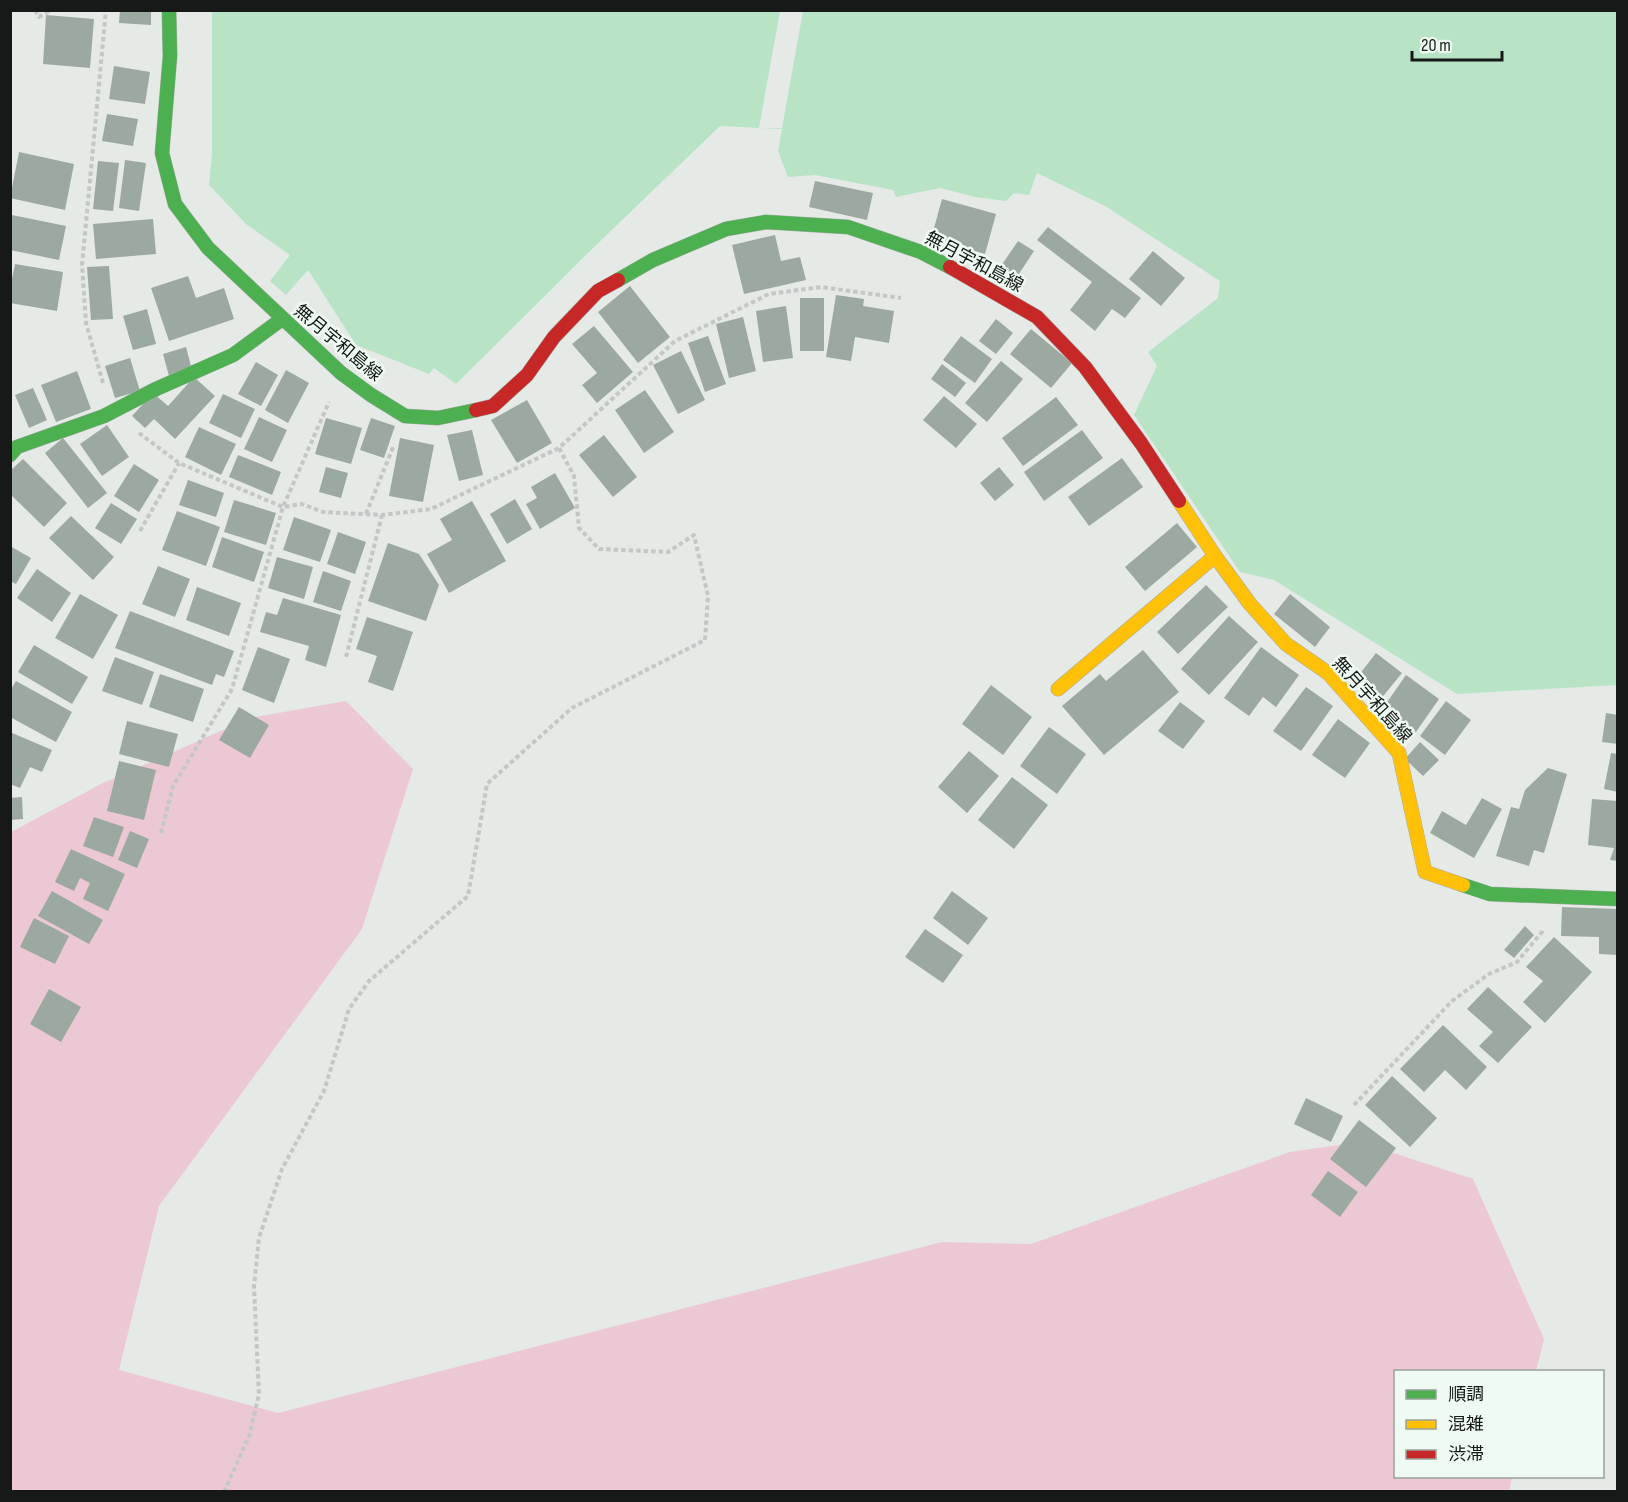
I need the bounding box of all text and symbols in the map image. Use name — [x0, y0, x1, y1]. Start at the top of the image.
scale bar — [1412, 24, 1502, 62]
text: 20 m — [1421, 35, 1451, 56]
street label: 無月宇和島線 — [921, 227, 1027, 297]
street label: 無月宇和島線 — [290, 300, 386, 386]
street label: 無月宇和島線 — [1328, 653, 1416, 747]
legend — [1394, 1370, 1604, 1478]
text: 順調 — [1448, 1384, 1484, 1405]
text: 混雑 — [1448, 1414, 1484, 1435]
text: 渋滞 — [1448, 1444, 1484, 1465]

